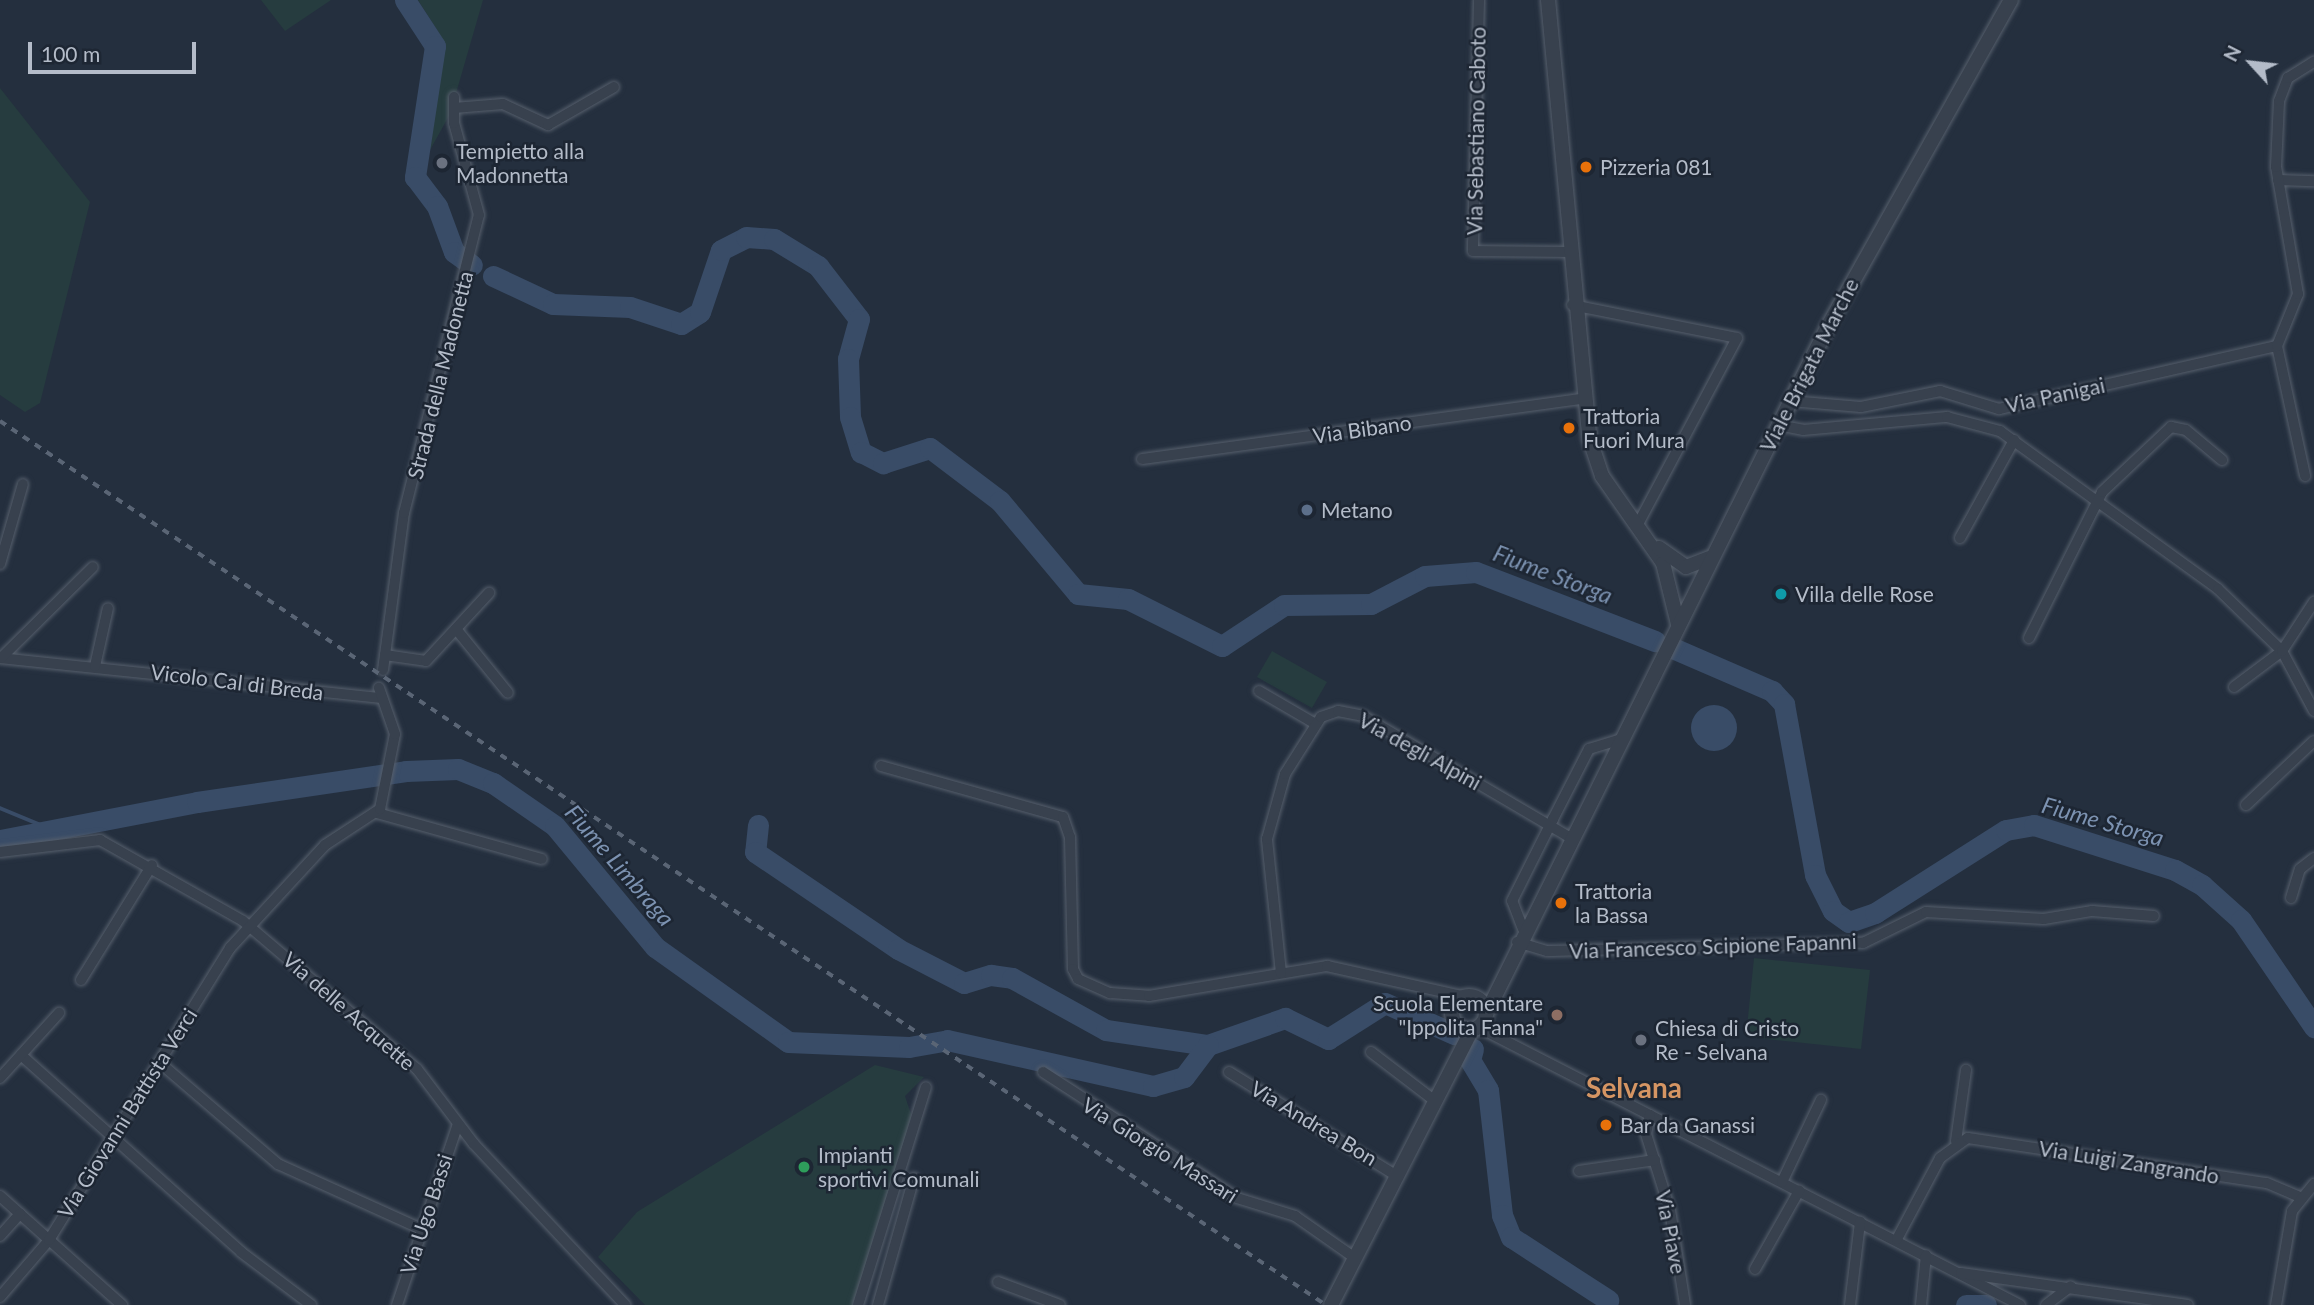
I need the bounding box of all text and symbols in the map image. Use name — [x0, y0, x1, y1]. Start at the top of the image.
street label: Via Sebastiano Caboto — [1462, 27, 1490, 235]
scale bar — [32, 28, 200, 72]
north arrow — [2216, 28, 2286, 98]
text: 100 m — [41, 41, 100, 66]
text: N — [2218, 42, 2245, 65]
place label: Tempietto alla Madonnetta — [456, 138, 584, 188]
place label: Pizzeria 081 — [1600, 154, 1712, 180]
marker: Tempietto alla Madonnetta — [434, 155, 450, 171]
marker: Pizzeria 081 — [1578, 159, 1594, 175]
street label: Strada della Madonetta — [402, 268, 478, 482]
street label: Viale Brigata Marche — [1754, 274, 1864, 456]
street label: Via Panigai — [2003, 372, 2107, 418]
place label: Trattoria Fuori Mura — [1583, 403, 1685, 453]
street label: Via Bibano — [1311, 410, 1413, 448]
marker: Trattoria Fuori Mura — [1561, 420, 1577, 436]
place label: Metano — [1321, 497, 1393, 523]
marker: Metano — [1299, 502, 1315, 518]
water label: Fiume Storga — [1490, 539, 1616, 609]
place label: Villa delle Rose — [1795, 581, 1934, 607]
marker: Villa delle Rose — [1773, 586, 1789, 602]
street label: Vicolo Cal di Breda — [149, 659, 325, 705]
street label: Via degli Alpini — [1354, 707, 1486, 795]
water label: Fiume Storga — [2039, 790, 2167, 852]
water label: Fiume Limbraga — [560, 799, 680, 931]
place label: Trattoria la Bassa — [1575, 878, 1652, 928]
marker: Trattoria la Bassa — [1553, 895, 1569, 911]
street label: Via Francesco Scipione Fapanni — [1569, 928, 1857, 964]
street label: Via delle Acquette — [277, 946, 421, 1076]
place label: Scuola Elementare "Ippolita Fanna" — [1373, 990, 1543, 1040]
street label: Via Giovanni Battista Verci — [52, 1003, 202, 1223]
marker: Scuola Elementare "Ippolita Fanna" — [1549, 1007, 1565, 1023]
place label: Chiesa di Cristo Re - Selvana — [1655, 1015, 1799, 1065]
marker: Chiesa di Cristo Re - Selvana — [1633, 1032, 1649, 1048]
district label: Selvana — [1586, 1070, 1682, 1104]
street label: Via Andrea Bon — [1246, 1075, 1382, 1171]
street label: Via Giorgio Massari — [1077, 1092, 1243, 1208]
place label: Bar da Ganassi — [1620, 1112, 1756, 1138]
marker: Bar da Ganassi — [1598, 1117, 1614, 1133]
street label: Via Luigi Zangrando — [2037, 1135, 2221, 1189]
place label: Impianti sportivi Comunali — [818, 1142, 979, 1192]
street label: Via Ugo Bassi — [395, 1151, 457, 1277]
marker: Impianti sportivi Comunali — [796, 1159, 812, 1175]
street label: Via Piave — [1651, 1188, 1691, 1276]

